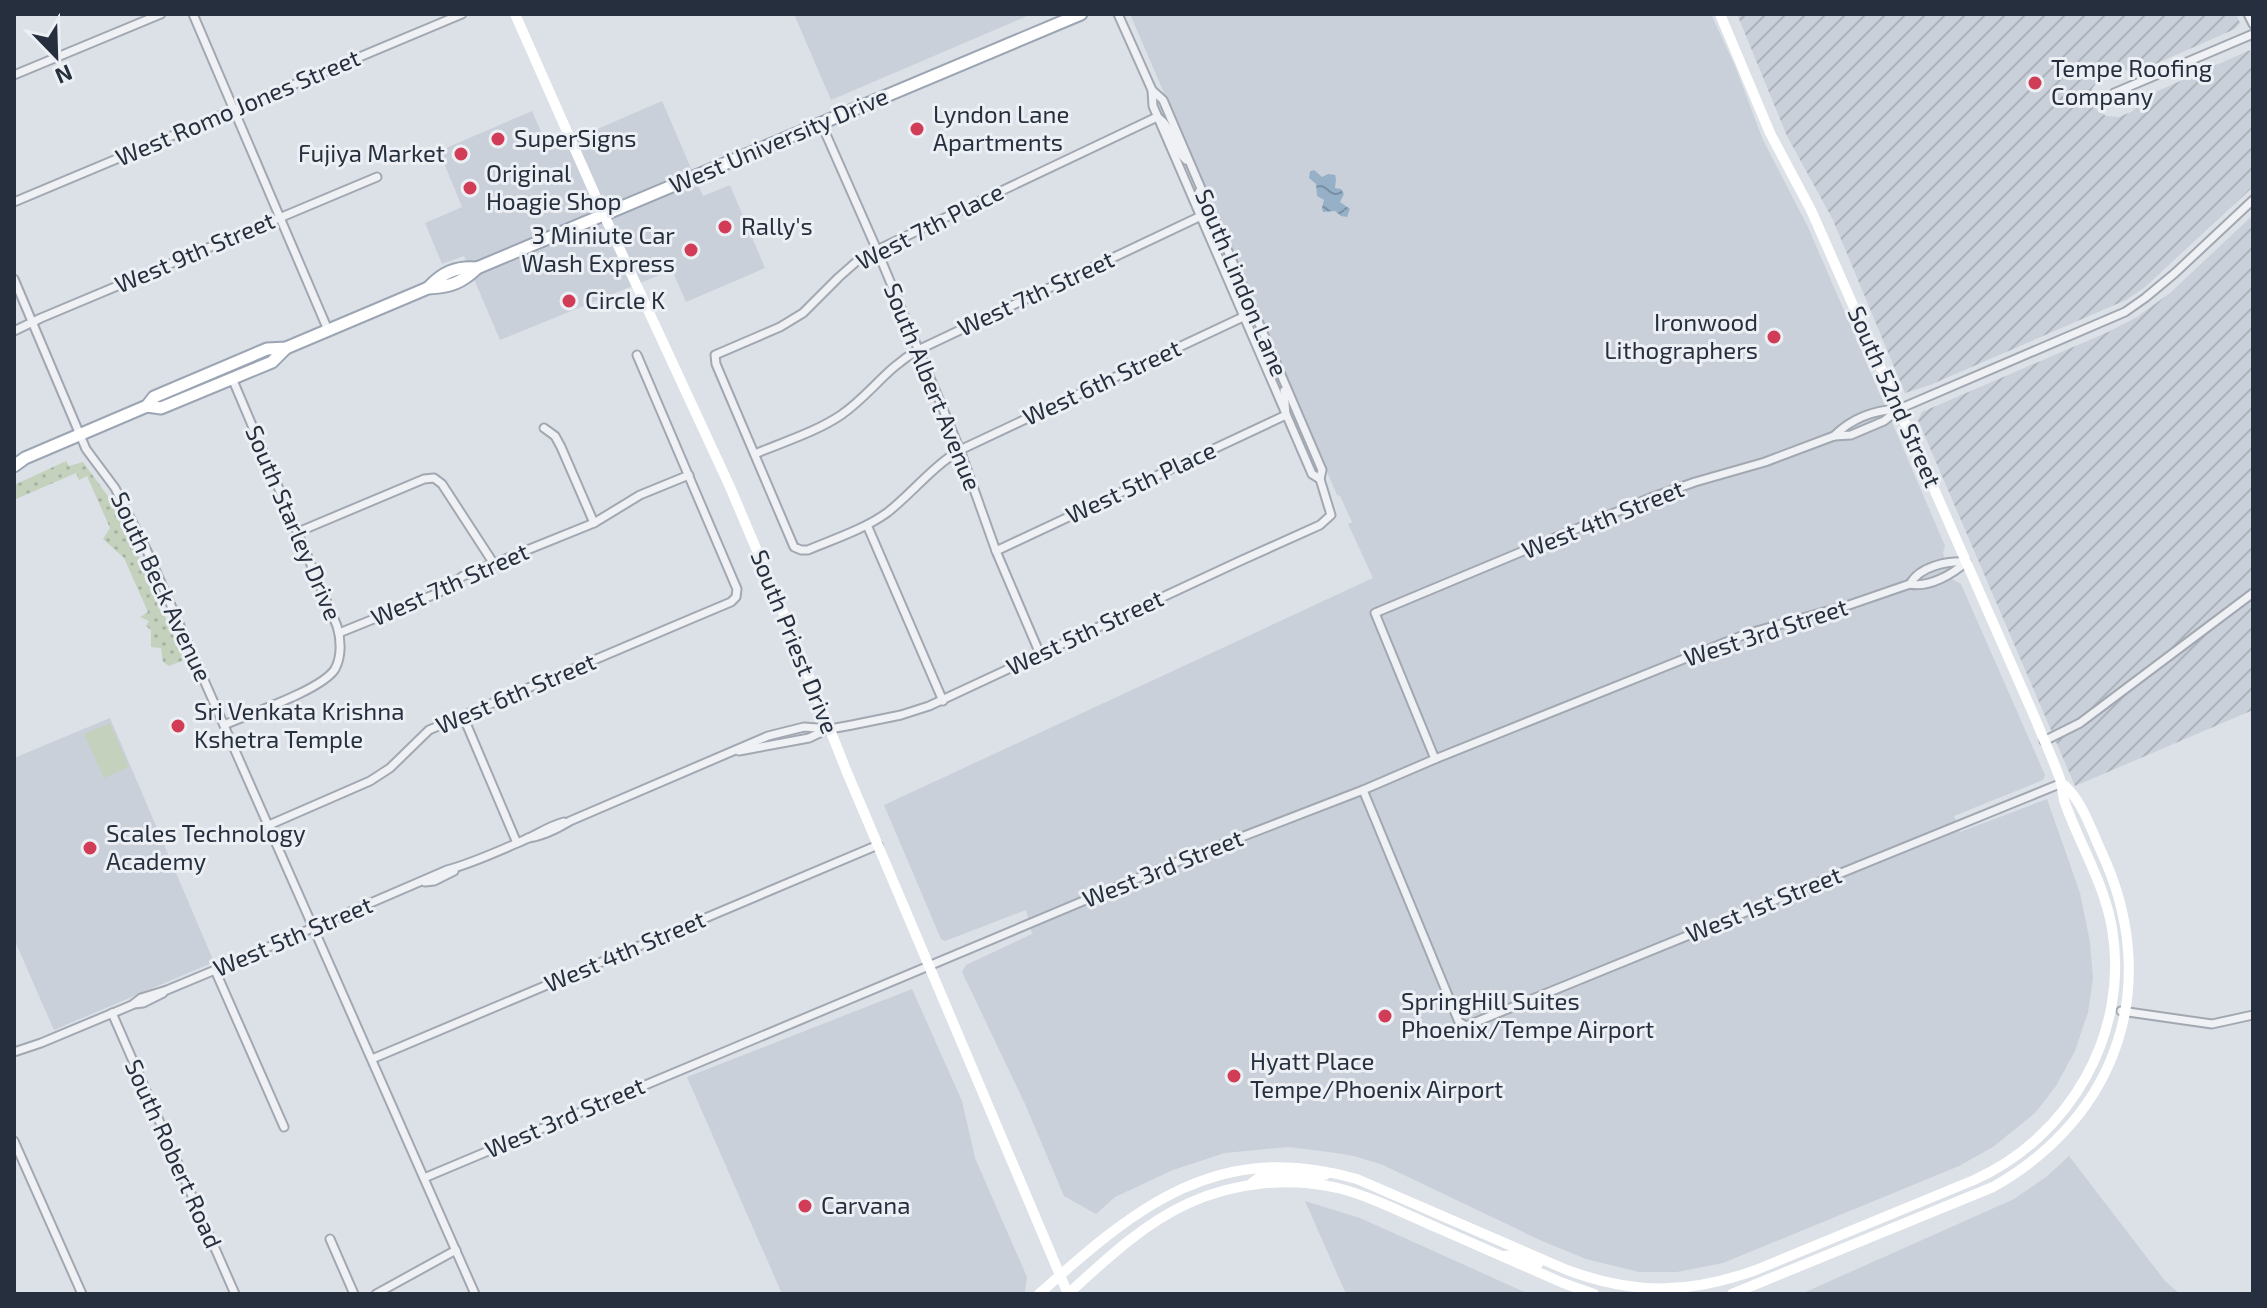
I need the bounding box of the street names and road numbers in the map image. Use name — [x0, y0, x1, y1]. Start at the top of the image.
street label: West Romo Jones Street — [111, 42, 364, 171]
street label: West University Drive — [665, 80, 892, 199]
street label: West 7th Place — [851, 176, 1008, 275]
street label: South Lindon Lane — [1190, 184, 1295, 380]
street label: West 9th Street — [110, 205, 279, 298]
street label: West 7th Street — [953, 244, 1118, 342]
street label: South Albert Avenue — [879, 278, 988, 494]
street label: South 52nd Street — [1842, 301, 1948, 492]
street label: West 6th Street — [1018, 332, 1185, 431]
street label: South Starley Drive — [240, 421, 349, 624]
street label: West 5th Place — [1061, 434, 1220, 529]
street label: West 4th Street — [1517, 473, 1688, 564]
street label: South Beck Avenue — [106, 487, 219, 686]
street label: West 7th Street — [366, 536, 533, 631]
street label: South Priest Drive — [745, 545, 845, 738]
street label: West 5th Street — [1001, 583, 1167, 681]
street label: West 3rd Street — [1680, 591, 1851, 672]
street label: West 6th Street — [431, 646, 600, 739]
street label: West 3rd Street — [1078, 822, 1247, 913]
street label: West 1st Street — [1682, 859, 1845, 948]
street label: West 5th Street — [209, 889, 376, 982]
street label: West 4th Street — [540, 904, 709, 998]
street label: South Robert Road — [120, 1055, 229, 1252]
street label: West 3rd Street — [480, 1070, 649, 1163]

